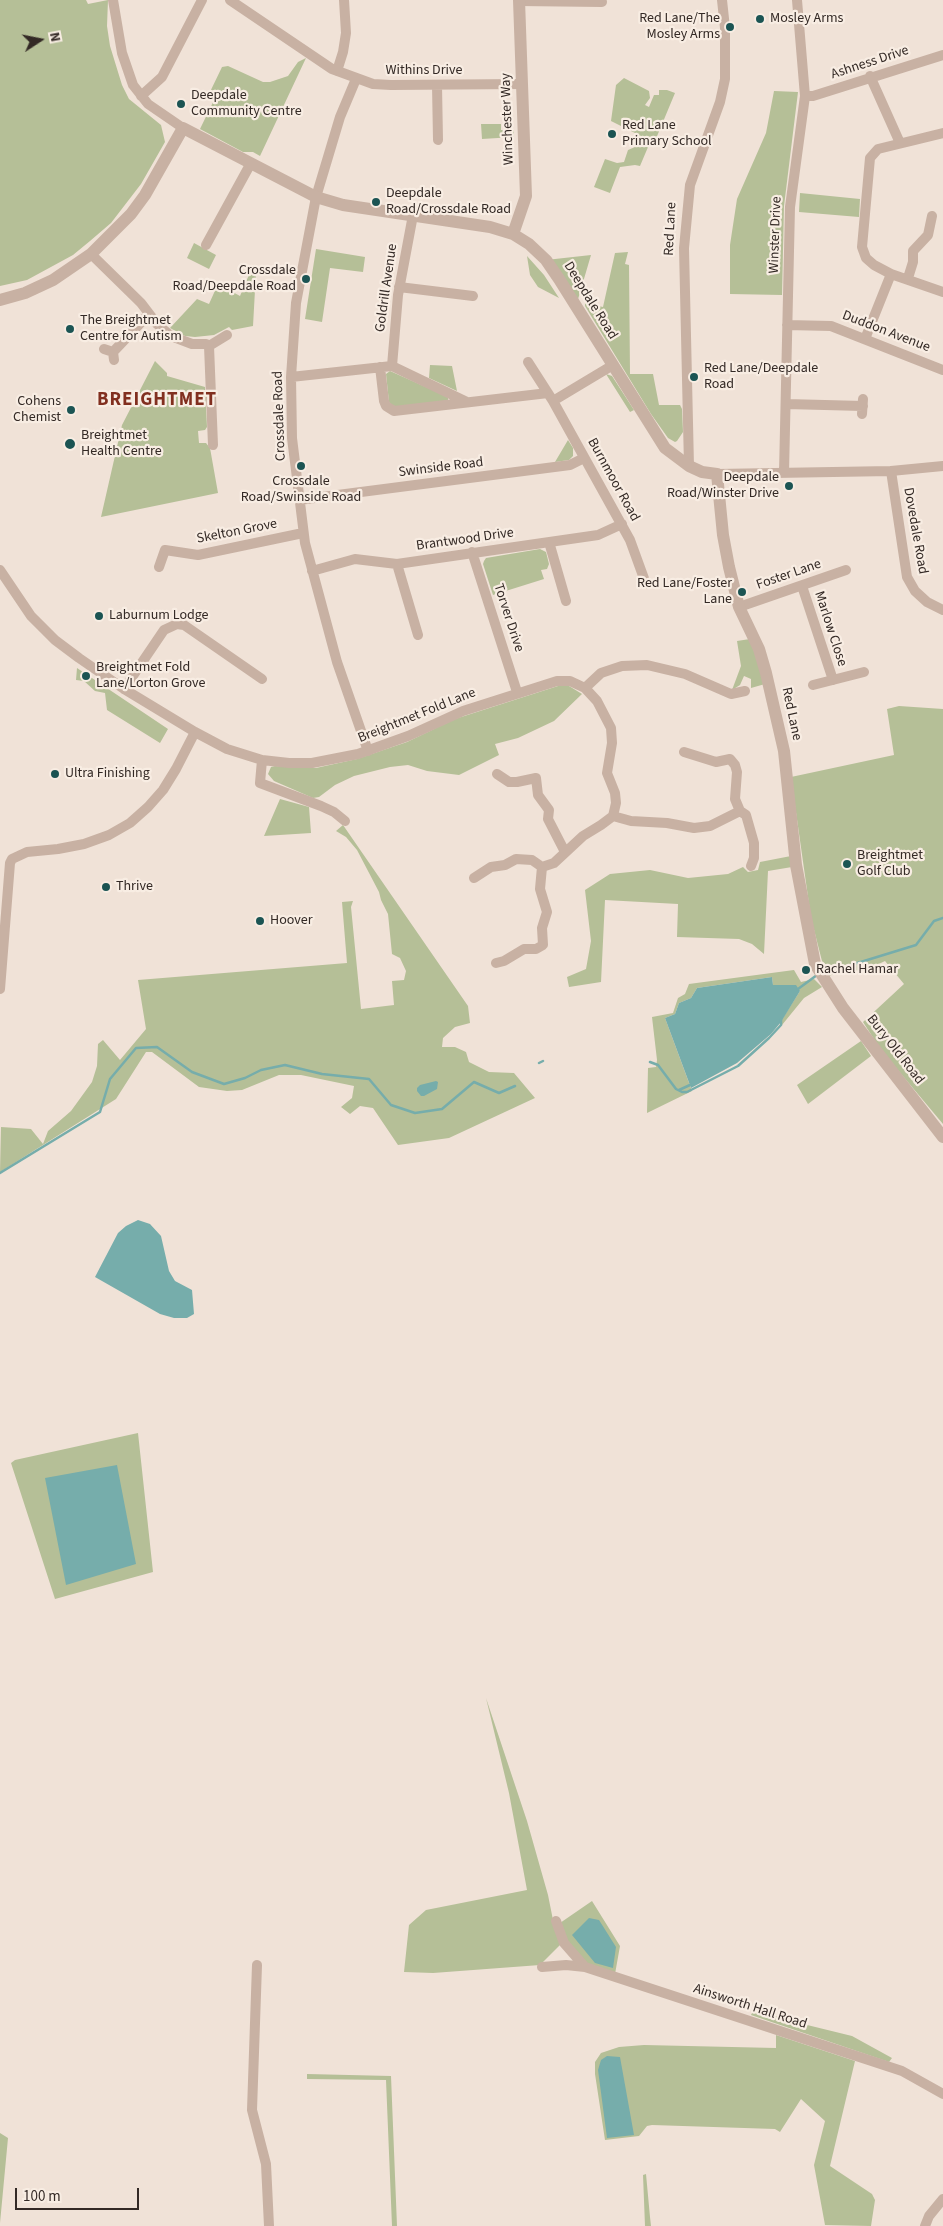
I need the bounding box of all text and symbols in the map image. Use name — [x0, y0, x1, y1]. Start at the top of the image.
place label: Red Lane/The Mosley Arms — [639, 11, 720, 44]
place label: Mosley Arms — [770, 11, 843, 27]
marker: Mosley Arms — [754, 13, 766, 25]
north arrow — [15, 15, 65, 65]
marker: Red Lane/The Mosley Arms — [724, 21, 736, 33]
text: N — [44, 31, 65, 44]
street label: Ashness Drive — [829, 43, 911, 83]
street label: Withins Drive — [386, 63, 462, 79]
street label: Winchester Way — [498, 73, 518, 165]
place label: Deepdale Community Centre — [191, 88, 302, 120]
marker: Deepdale Community Centre — [175, 98, 187, 110]
place label: Red Lane Primary School — [622, 118, 712, 150]
marker: Red Lane Primary School — [606, 128, 618, 140]
place label: Deepdale Road/Crossdale Road — [386, 186, 511, 218]
marker: Deepdale Road/Crossdale Road — [370, 196, 382, 208]
street label: Winster Drive — [766, 196, 786, 274]
street label: Red Lane — [661, 202, 681, 256]
street label: Goldrill Avenue — [372, 243, 402, 333]
street label: Deepdale Road — [559, 259, 621, 343]
place label: Crossdale Road/Deepdale Road — [173, 263, 296, 296]
marker: Crossdale Road/Deepdale Road — [300, 273, 312, 285]
street label: Duddon Avenue — [840, 308, 932, 356]
place label: The Breightmet Centre for Autism — [80, 313, 182, 346]
marker: The Breightmet Centre for Autism — [64, 323, 76, 335]
place label: Red Lane/Deepdale Road — [704, 361, 818, 394]
street label: Crossdale Road — [270, 371, 290, 461]
marker: Red Lane/Deepdale Road — [688, 371, 700, 383]
district label: BREIGHTMET — [96, 390, 218, 412]
place label: Cohens Chemist — [13, 394, 61, 427]
marker: Cohens Chemist — [65, 404, 77, 416]
place label: Breightmet Health Centre — [81, 428, 162, 461]
street label: Burnmoor Road — [583, 435, 643, 525]
marker: Breightmet Health Centre — [63, 437, 77, 451]
street label: Swinside Road — [398, 454, 484, 482]
marker: Crossdale Road/Swinside Road — [295, 460, 307, 472]
place label: Deepdale Road/Winster Drive — [667, 470, 779, 502]
place label: Crossdale Road/Swinside Road — [241, 474, 361, 507]
marker: Deepdale Road/Winster Drive — [783, 480, 795, 492]
street label: Dovedale Road — [899, 486, 931, 576]
street label: Skelton Grove — [195, 516, 279, 548]
street label: Brantwood Drive — [415, 525, 515, 555]
street label: Foster Lane — [754, 556, 824, 594]
place label: Red Lane/Foster Lane — [637, 576, 732, 608]
street label: Torver Drive — [489, 582, 527, 654]
marker: Red Lane/Foster Lane — [736, 586, 748, 598]
street label: Marlow Close — [810, 589, 850, 669]
place label: Laburnum Lodge — [109, 608, 209, 624]
marker: Laburnum Lodge — [93, 610, 105, 622]
place label: Breightmet Fold Lane/Lorton Grove — [96, 660, 205, 692]
marker: Breightmet Fold Lane/Lorton Grove — [80, 670, 92, 682]
street label: Breightmet Fold Lane — [356, 685, 478, 747]
street label: Red Lane — [777, 686, 805, 742]
place label: Ultra Finishing — [65, 766, 150, 782]
marker: Ultra Finishing — [49, 768, 61, 780]
place label: Breightmet Golf Club — [857, 848, 923, 880]
marker: Breightmet Golf Club — [841, 858, 853, 870]
place label: Thrive — [116, 879, 153, 895]
marker: Thrive — [100, 881, 112, 893]
place label: Hoover — [270, 913, 313, 929]
marker: Hoover — [254, 915, 266, 927]
place label: Rachel Hamar — [816, 962, 898, 978]
marker: Rachel Hamar — [800, 964, 812, 976]
street label: Bury Old Road — [863, 1012, 927, 1088]
street label: Ainsworth Hall Road — [691, 1981, 809, 2033]
scale bar — [18, 2178, 141, 2210]
text: 100 m — [23, 2186, 61, 2207]

